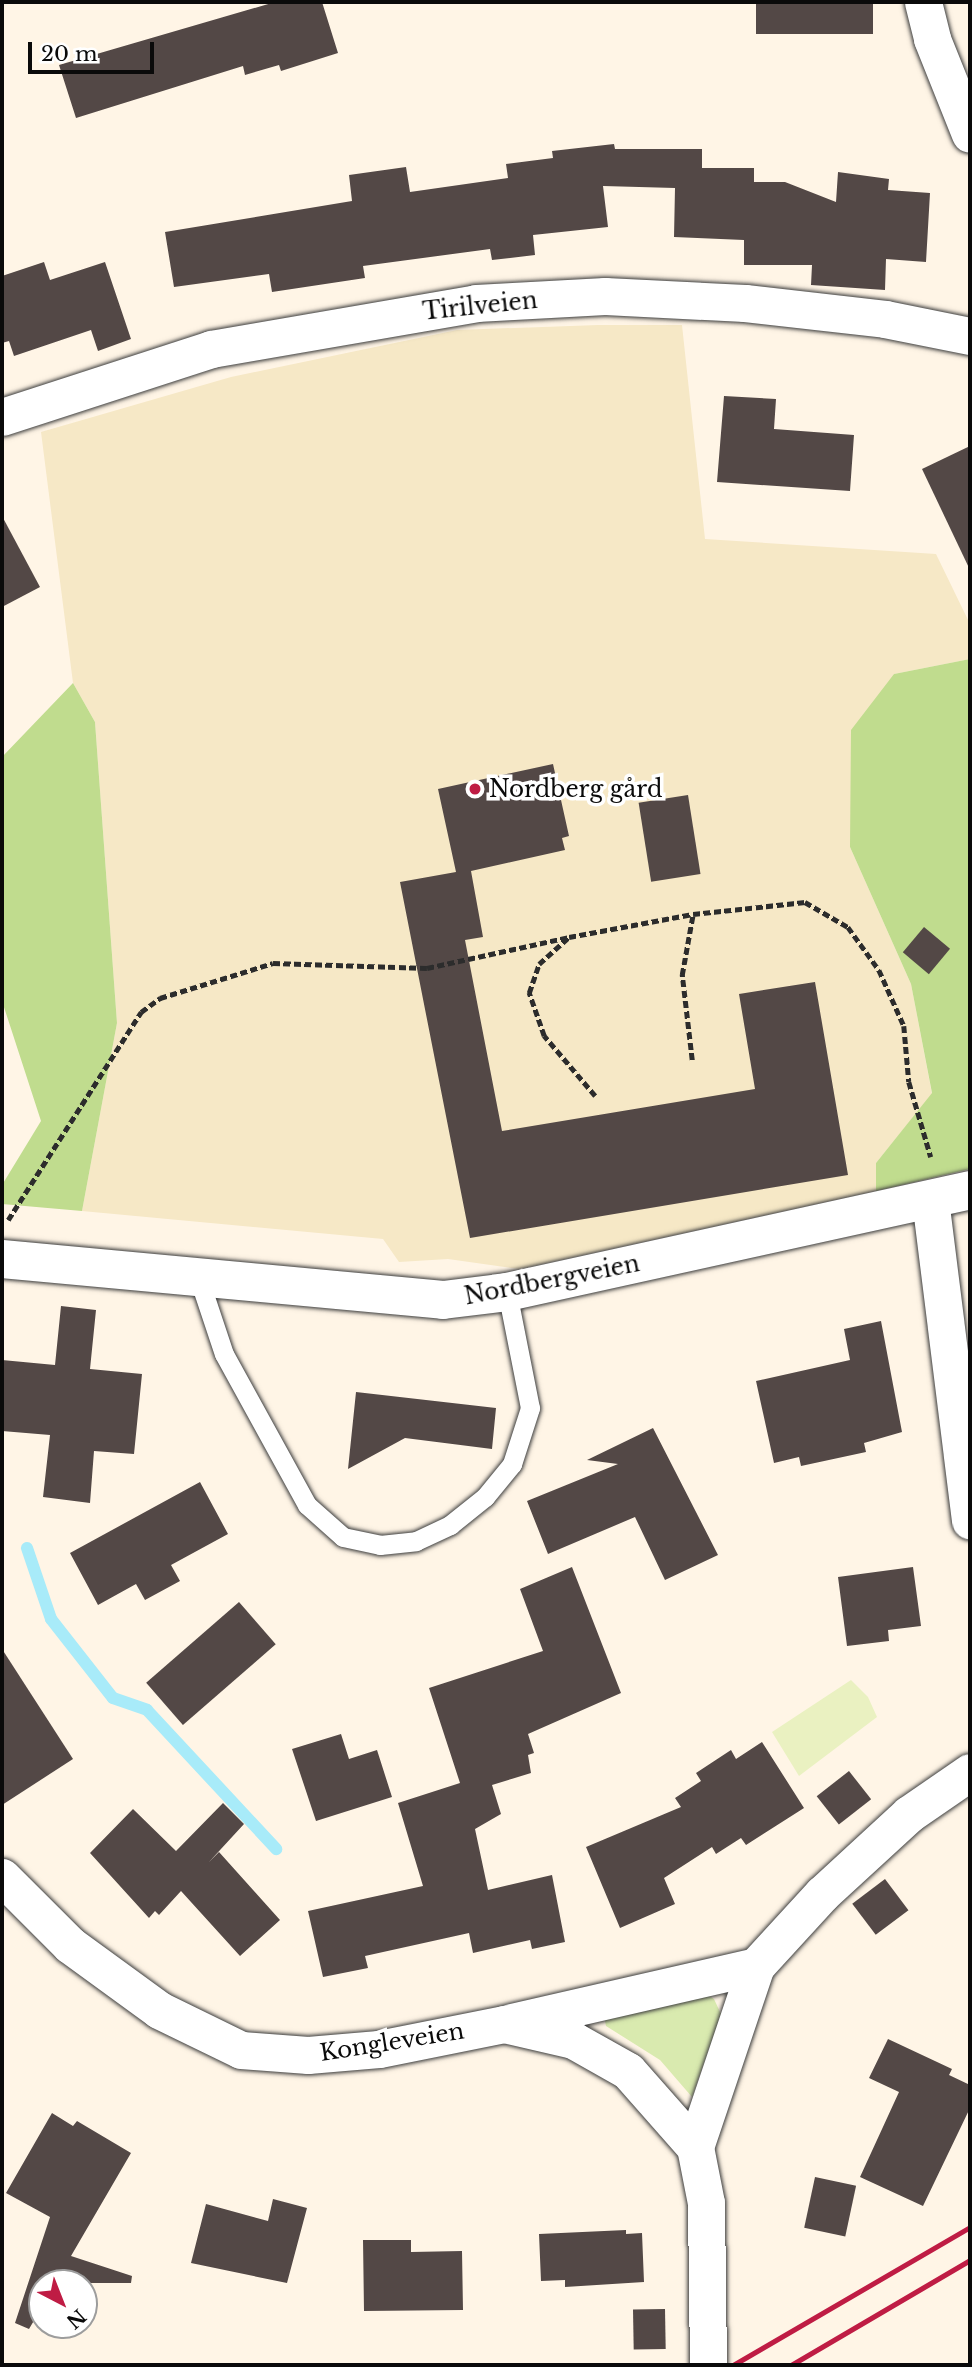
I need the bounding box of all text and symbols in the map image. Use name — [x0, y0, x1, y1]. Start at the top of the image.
scale bar — [32, 28, 158, 72]
text: 20 m — [41, 41, 98, 67]
street label: Tirilveien — [421, 286, 539, 326]
place label: Nordberg gård — [489, 775, 663, 803]
marker: Nordberg gård — [467, 781, 483, 797]
street label: Nordbergveien — [462, 1249, 642, 1311]
street label: Kongleveien — [318, 2017, 466, 2067]
north arrow — [28, 2269, 98, 2339]
text: N — [62, 2304, 90, 2333]

